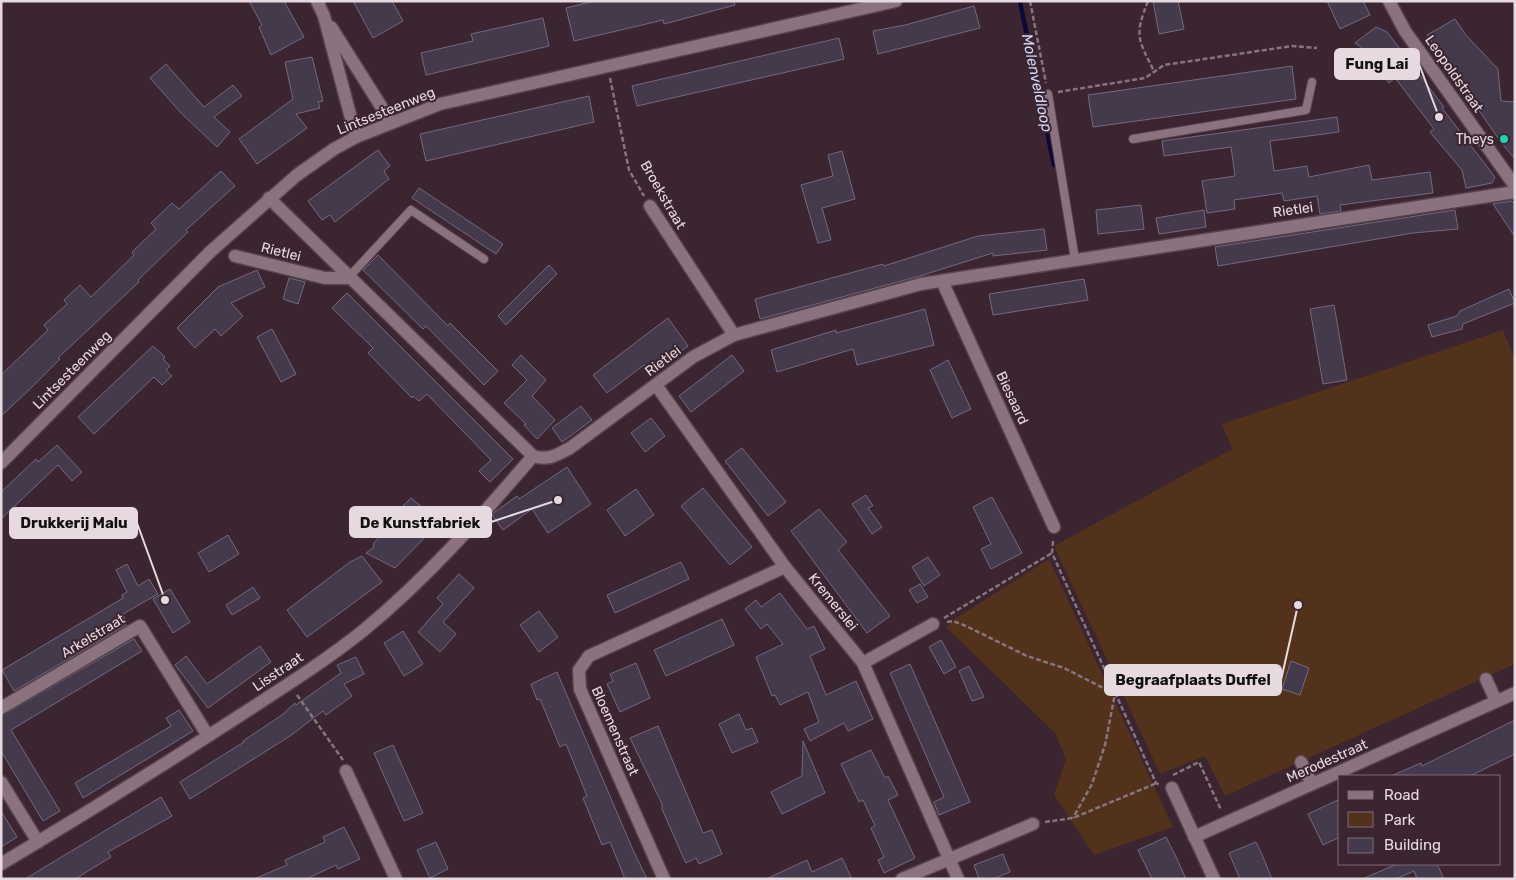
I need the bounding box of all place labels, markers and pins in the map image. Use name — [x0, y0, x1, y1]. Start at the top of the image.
callout: Fung Lai — [1335, 49, 1419, 79]
place label: Theys — [1455, 131, 1494, 148]
marker: Theys — [1498, 133, 1510, 145]
callout: De Kunstfabriek — [350, 507, 491, 537]
callout: Drukkerij Malu — [10, 508, 137, 538]
callout: Begraafplaats Duffel — [1105, 665, 1281, 695]

